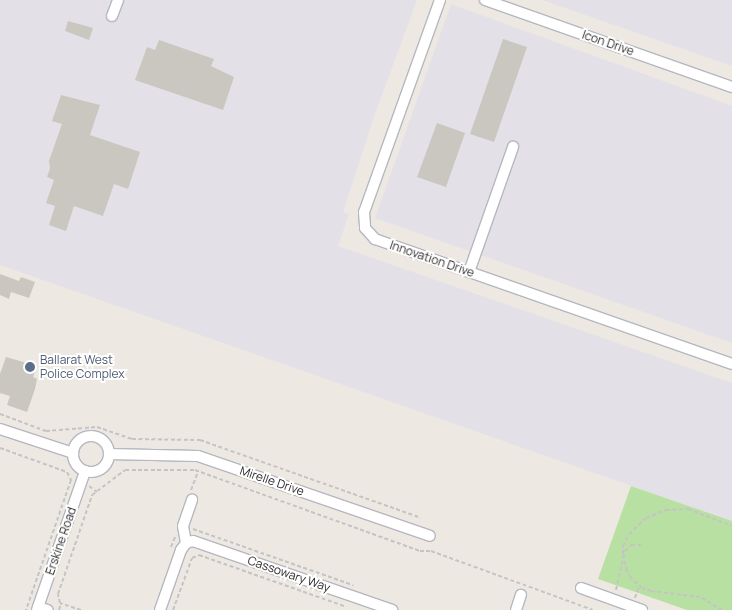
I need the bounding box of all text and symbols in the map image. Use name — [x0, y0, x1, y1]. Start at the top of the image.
street label: Icon Drive — [580, 27, 636, 59]
street label: Innovation Drive — [388, 238, 476, 280]
place label: Ballarat West Police Complex — [40, 353, 125, 381]
marker: Ballarat West Police Complex — [24, 361, 36, 373]
street label: Mirelle Drive — [238, 463, 306, 499]
street label: Erskine Road — [43, 505, 79, 577]
street label: Cassowary Way — [246, 553, 332, 595]

